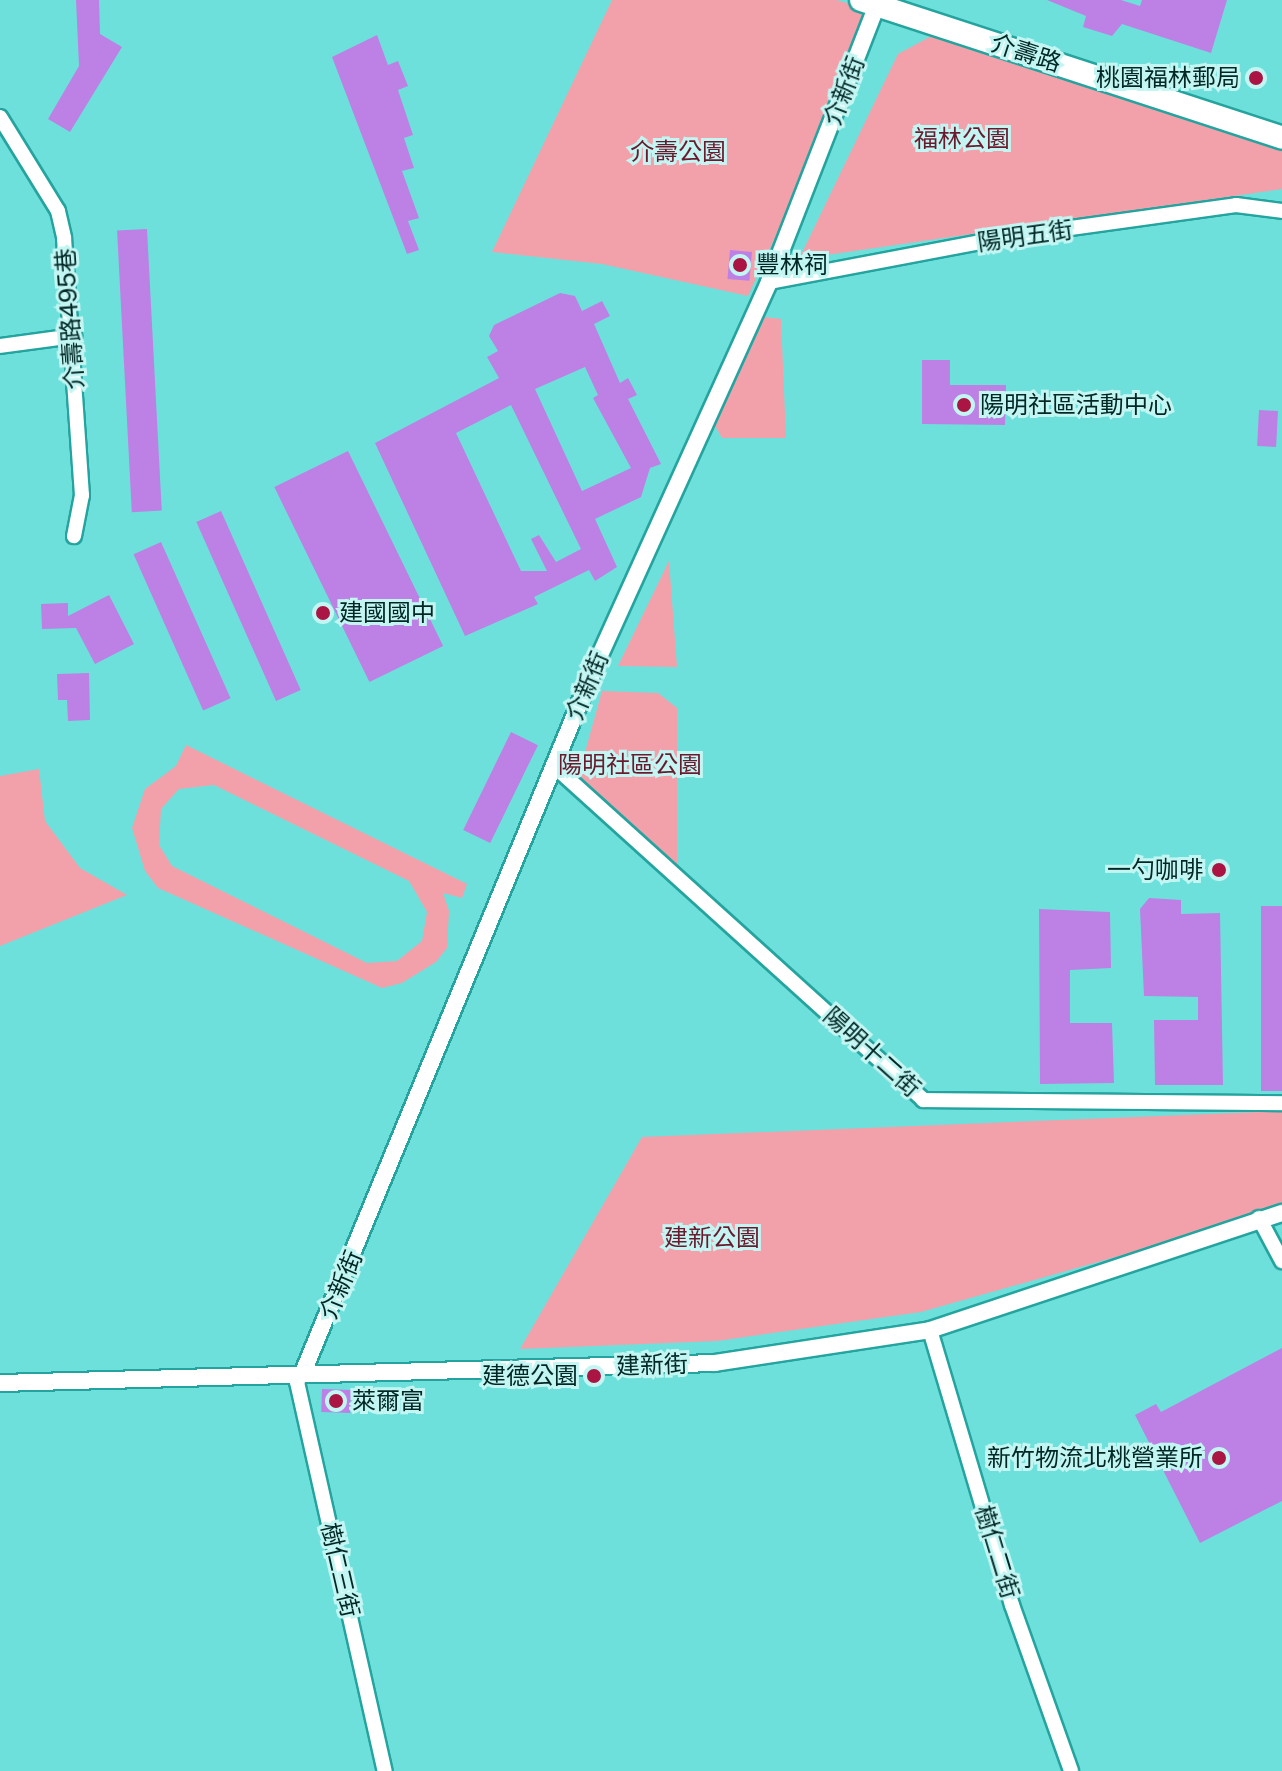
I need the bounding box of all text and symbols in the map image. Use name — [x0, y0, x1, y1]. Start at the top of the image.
street label: 介壽路 — [987, 28, 1065, 78]
street label: 介新街 — [818, 52, 870, 130]
place label: 桃園福林郵局 — [1096, 64, 1240, 92]
marker: 桃園福林郵局 — [1247, 69, 1265, 87]
park label: 福林公園 — [914, 125, 1010, 153]
park label: 介壽公園 — [630, 138, 726, 166]
street label: 陽明五街 — [975, 215, 1075, 257]
street label: 介壽路495巷 — [51, 247, 89, 391]
place label: 豐林祠 — [756, 251, 828, 279]
marker: 豐林祠 — [731, 256, 749, 274]
place label: 陽明社區活動中心 — [980, 391, 1172, 419]
marker: 陽明社區活動中心 — [955, 396, 973, 414]
place label: 建國國中 — [339, 599, 435, 627]
marker: 建國國中 — [314, 604, 332, 622]
street label: 介新街 — [560, 647, 614, 725]
park label: 陽明社區公園 — [558, 751, 702, 779]
place label: 一勺咖啡 — [1107, 856, 1203, 884]
marker: 一勺咖啡 — [1210, 861, 1228, 879]
street label: 陽明十二街 — [818, 1001, 926, 1103]
park label: 建新公園 — [664, 1224, 760, 1252]
street label: 介新街 — [314, 1246, 368, 1324]
street label: 建新街 — [616, 1349, 688, 1381]
place label: 建德公園 — [482, 1362, 578, 1390]
marker: 建德公園 — [585, 1367, 603, 1385]
place label: 萊爾富 — [352, 1387, 424, 1415]
marker: 萊爾富 — [327, 1392, 345, 1410]
place label: 新竹物流北桃營業所 — [987, 1444, 1203, 1472]
marker: 新竹物流北桃營業所 — [1210, 1449, 1228, 1467]
street label: 樹仁二街 — [969, 1502, 1025, 1602]
street label: 樹仁三街 — [315, 1520, 365, 1620]

